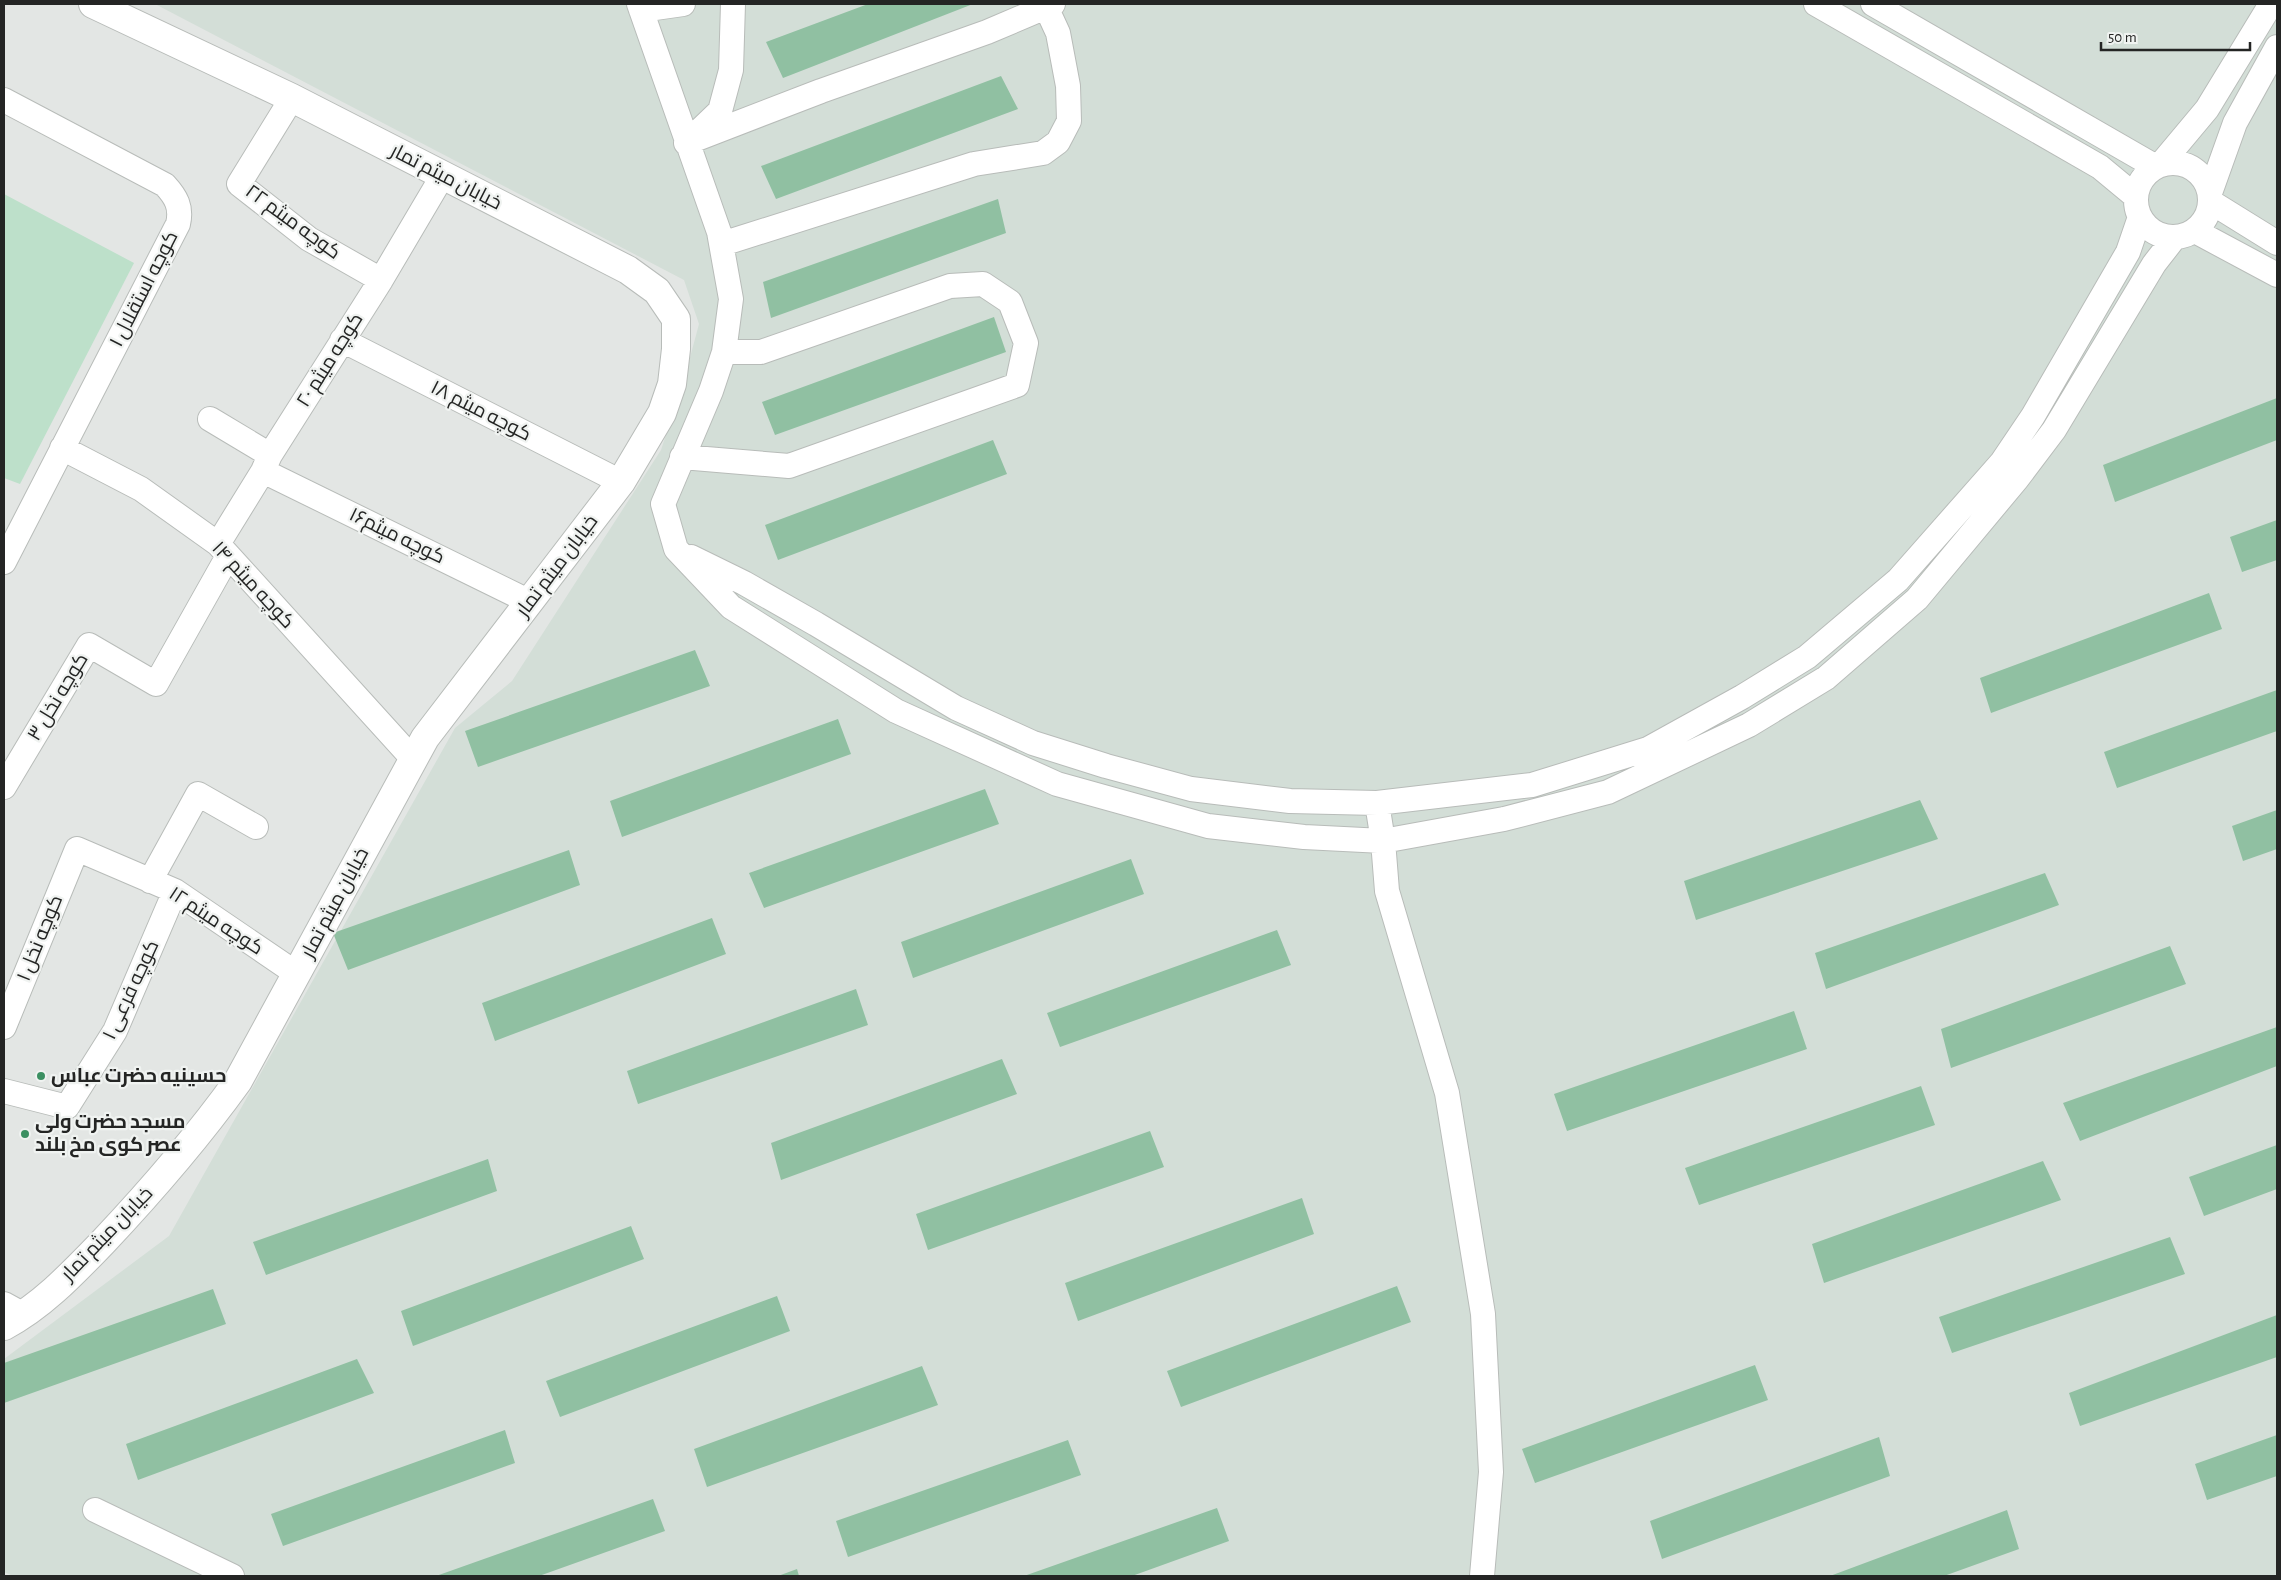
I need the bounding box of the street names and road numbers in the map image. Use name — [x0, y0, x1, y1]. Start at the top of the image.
street label: خیابان میثم تمار — [385, 140, 505, 216]
street label: کوچه میثم ۲۲ — [240, 181, 344, 265]
street label: کوچه استقلال ۱ — [106, 228, 183, 351]
street label: کوچه میثم ۲۰ — [293, 309, 369, 412]
street label: کوچه میثم ۱۸ — [426, 377, 534, 448]
street label: کوچه میثم۱۶ — [345, 504, 448, 570]
street label: خیابان میثم تمار — [512, 511, 604, 623]
street label: کوچه میثم ۱۴ — [206, 538, 298, 634]
street label: کوچه نخل ۳ — [24, 650, 94, 745]
street label: خیابان میثم تمار — [297, 845, 375, 964]
street label: کوچه میثم ۱۲ — [164, 883, 267, 961]
street label: کوچه نخل ۱ — [14, 892, 68, 985]
street label: کوچه فرعی ۱ — [99, 937, 165, 1044]
street label: خیابان میثم تمار — [57, 1183, 159, 1288]

